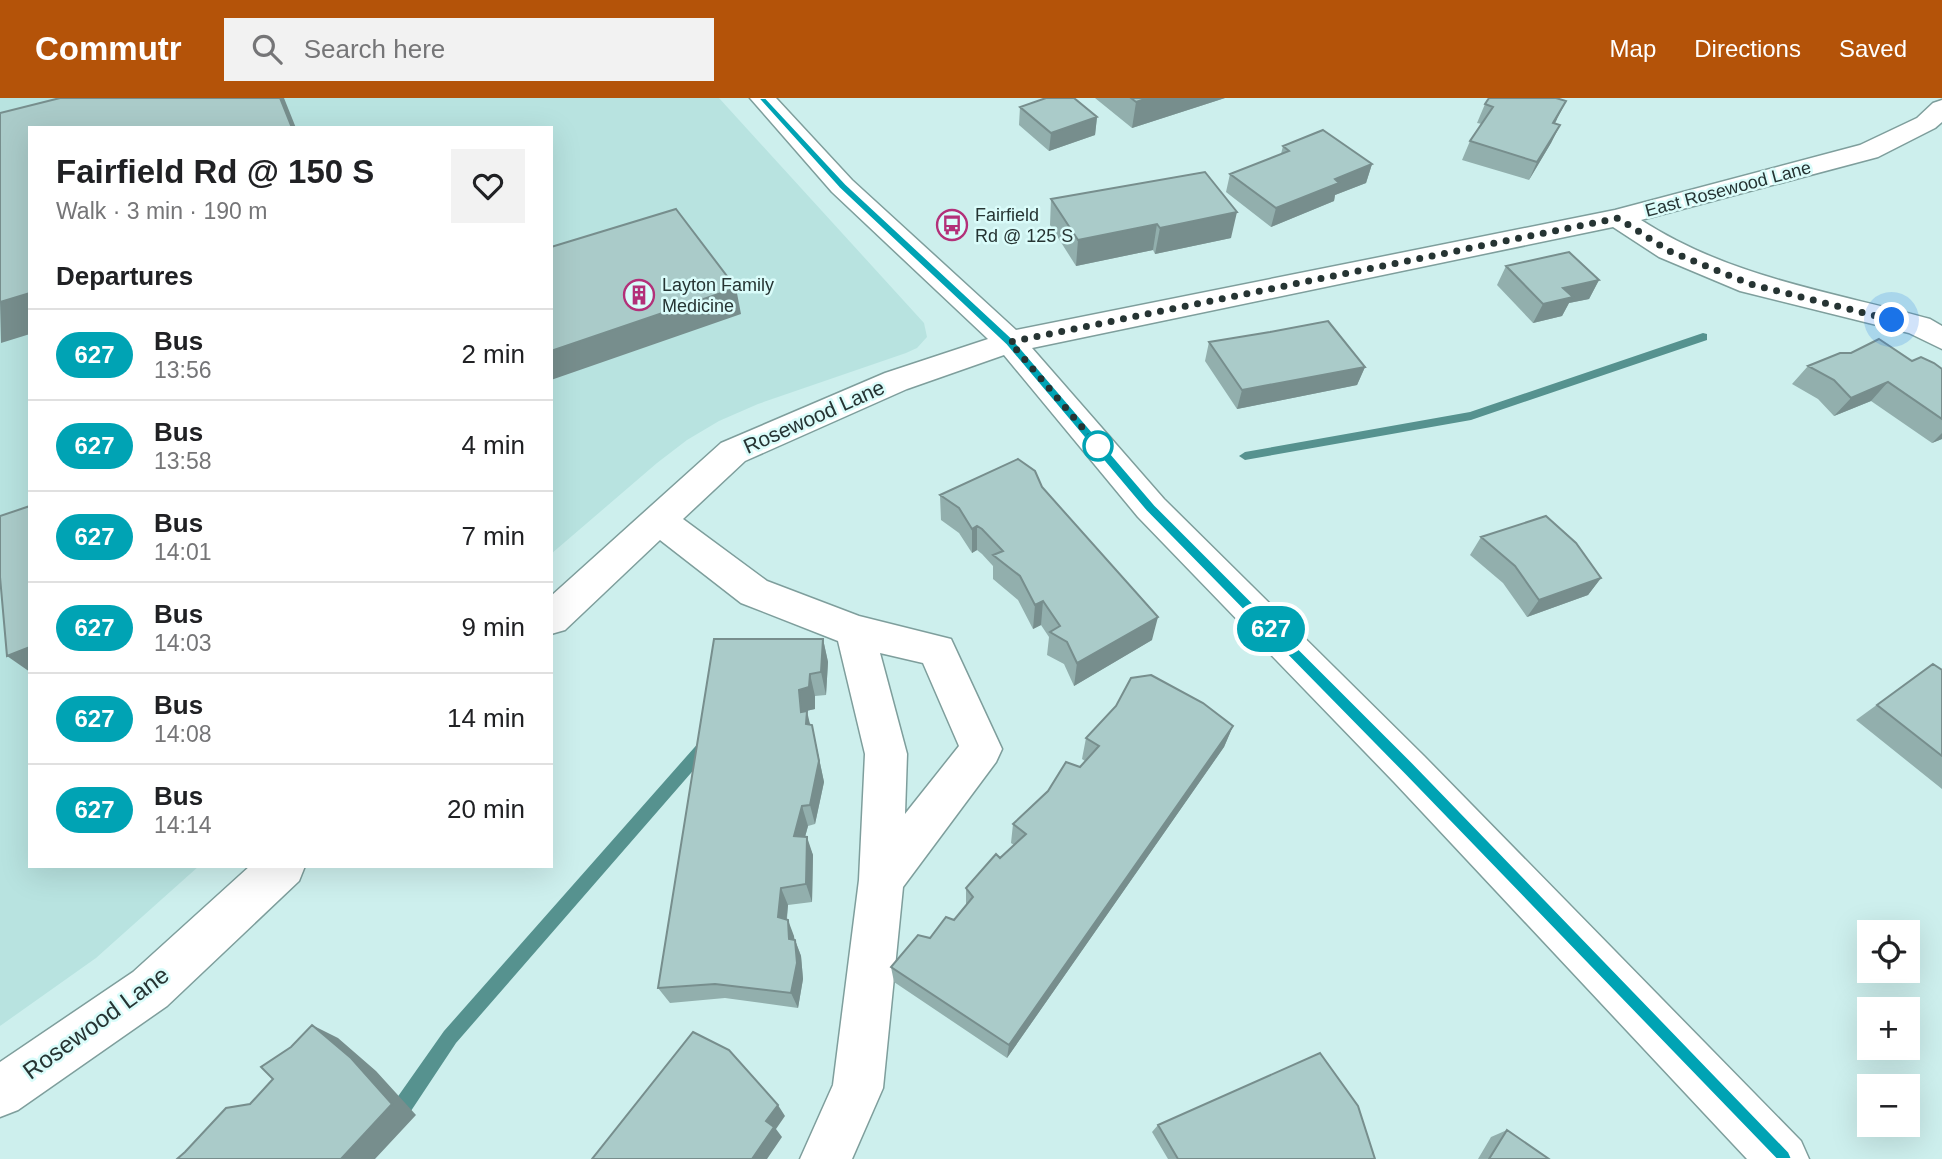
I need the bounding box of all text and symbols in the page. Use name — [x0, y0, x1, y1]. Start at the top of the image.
search box — [224, 18, 714, 81]
text: Commutr — [35, 30, 182, 67]
icon: search — [248, 30, 286, 68]
text: Search here — [304, 34, 445, 64]
text: Map — [1610, 35, 1656, 62]
text: Directions — [1694, 35, 1801, 62]
text: Saved — [1839, 35, 1907, 62]
button: heart — [451, 149, 525, 223]
text: Fairfield Rd @ 150 S — [56, 153, 374, 190]
street label: East Rosewood Lane — [1643, 157, 1813, 221]
text: Walk · 3 min · 190 m — [56, 198, 267, 224]
place label: Fairfield Rd @ 125 S — [975, 205, 1073, 246]
bus stop icon: Fairfield Rd @ 125 S — [935, 208, 969, 242]
text: Departures — [56, 261, 193, 291]
place label: Layton Family Medicine — [662, 275, 774, 316]
building icon: Layton Family Medicine — [622, 278, 656, 312]
your location — [1874, 302, 1909, 337]
text: Bus — [154, 326, 203, 356]
text: 2 min — [461, 339, 525, 369]
text: 627 — [74, 341, 115, 368]
text: 13:56 — [154, 357, 212, 383]
street label: Rosewood Lane — [740, 375, 888, 458]
text: Bus — [154, 417, 203, 447]
text: 4 min — [461, 430, 525, 460]
unlabelled marker — [1083, 431, 1113, 461]
text: 627 — [74, 432, 115, 459]
text: 13:58 — [154, 448, 212, 474]
text: Bus — [154, 508, 203, 538]
text: 7 min — [461, 521, 525, 551]
text: 627 — [74, 523, 115, 550]
text: 14:01 — [154, 539, 212, 565]
text: Bus — [154, 599, 203, 629]
line badge: 627 — [1231, 606, 1311, 652]
text: 9 min — [461, 612, 525, 642]
text: 627 — [74, 614, 115, 641]
text: 627 — [1251, 615, 1291, 642]
text: 14:03 — [154, 630, 212, 656]
text: Bus — [154, 690, 203, 720]
text: 14 min — [447, 703, 525, 733]
text: 627 — [74, 705, 115, 732]
text: 14:08 — [154, 721, 212, 747]
text: Bus — [154, 781, 203, 811]
text: 20 min — [447, 794, 525, 824]
text: 627 — [74, 796, 115, 823]
text: 14:14 — [154, 812, 212, 838]
map controls — [1857, 920, 1920, 1137]
button: locate — [1857, 920, 1920, 983]
street label: Rosewood Lane — [18, 961, 174, 1084]
button: + — [1857, 997, 1920, 1060]
button: − — [1857, 1074, 1920, 1137]

